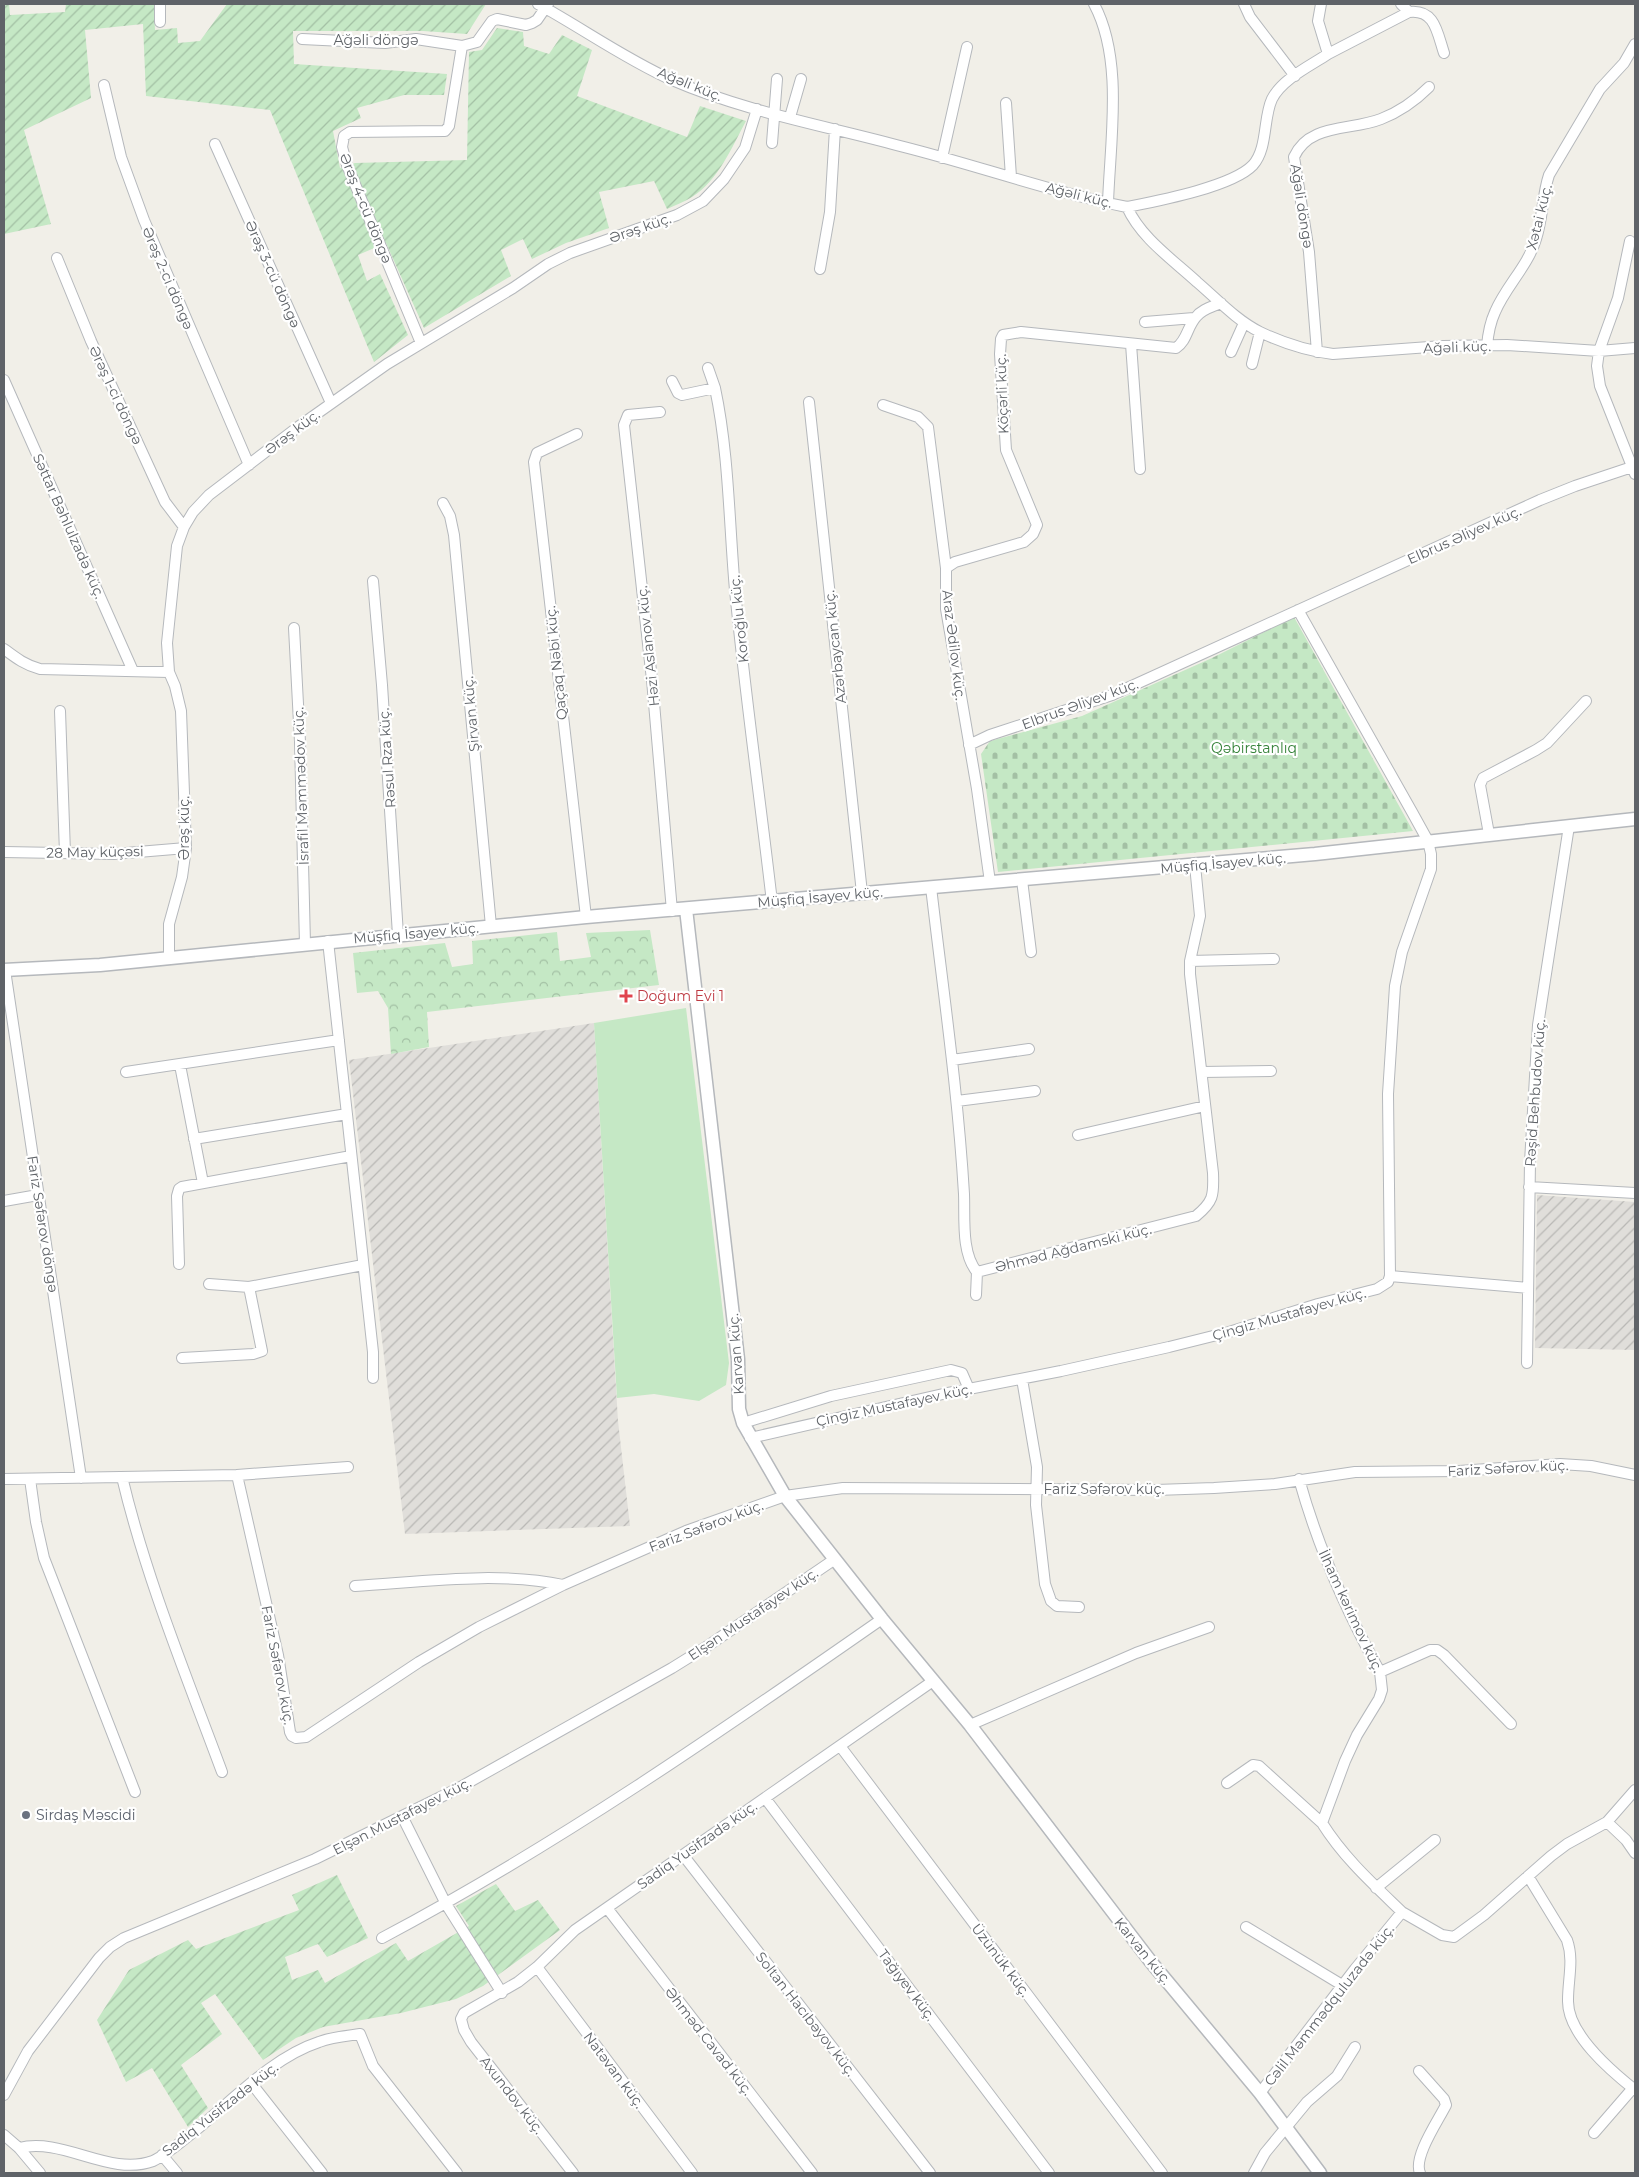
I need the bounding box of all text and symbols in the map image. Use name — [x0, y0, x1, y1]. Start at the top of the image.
street label: Ağəli döngə — [334, 31, 419, 49]
street label: Ağəli küç. — [655, 63, 725, 105]
street label: Ərəş 4-cü döngə — [336, 150, 396, 266]
street label: Ağəli döngə — [1286, 163, 1318, 249]
street label: Ağəli küç. — [1044, 178, 1114, 212]
street label: Xətai küç. — [1522, 182, 1556, 252]
street label: Ərəş küç. — [607, 209, 673, 247]
street label: Ərəş 3-cü döngə — [241, 217, 305, 331]
street label: Ərəş 2-ci döngə — [138, 224, 198, 332]
street label: Ağəli küç. — [1423, 337, 1491, 357]
street label: Ərəş 1-ci döngə — [85, 343, 147, 447]
street label: Köçərli küç. — [992, 354, 1012, 434]
street label: Ərəş küç. — [261, 405, 323, 459]
street label: Səttar Bəhlulzadə küç. — [29, 451, 109, 601]
street label: Elbrus Əliyev küç. — [1404, 502, 1524, 568]
street label: Koroğlu küç. — [725, 574, 753, 664]
street label: Həzi Aslanov küç. — [633, 585, 663, 707]
street label: Azərbaycan küç. — [820, 589, 850, 705]
street label: Araz Ədilov küç. — [938, 589, 970, 701]
street label: Qaçaq Nəbi küç. — [541, 605, 571, 721]
street label: Şirvan küç. — [459, 675, 483, 752]
street label: Elbrus Əliyev küç. — [1019, 675, 1141, 733]
street label: İsrafil Məmmədov küç. — [289, 707, 313, 865]
street label: Rəsul Rza küç. — [375, 707, 399, 809]
park label: Qəbirstanlıq — [1211, 739, 1297, 757]
street label: Ərəş küç. — [175, 796, 193, 860]
street label: 28 May küçəsi — [46, 842, 144, 862]
street label: Müşfiq İsayev küç. — [1159, 849, 1287, 877]
street label: Müşfiq İsayev küç. — [756, 883, 884, 911]
street label: Müşfiq İsayev küç. — [352, 919, 480, 947]
place label: Doğum Evi 1 — [637, 987, 724, 1005]
marker: Doğum Evi 1 — [619, 989, 633, 1003]
street label: Rəşid Behbudov küç. — [1521, 1019, 1549, 1167]
street label: Fariz Səfərov döngə — [23, 1154, 63, 1294]
street label: Əhməd Ağdamski küç. — [993, 1220, 1153, 1276]
street label: Çingiz Mustafayev küç. — [1210, 1283, 1368, 1345]
street label: Karvan küç. — [724, 1313, 748, 1395]
street label: Çingiz Mustafayev küç. — [814, 1380, 974, 1430]
street label: Fariz Səfərov küç. — [1447, 1456, 1569, 1480]
street label: Fariz Səfərov küç. — [1043, 1480, 1165, 1498]
street label: Fariz Səfərov küç. — [646, 1496, 766, 1556]
street label: İlham kərimov küç. — [1315, 1547, 1387, 1675]
street label: Elşən Mustafayev küç. — [684, 1564, 822, 1664]
street label: Fariz Səfərov küç. — [258, 1604, 298, 1726]
street label: Elşən Mustafayev küç. — [330, 1773, 474, 1859]
street label: Sadiq Yusifzadə küç. — [634, 1797, 760, 1893]
place label: Sirdaş Məscidi — [36, 1806, 136, 1824]
marker: Sirdaş Məscidi — [20, 1809, 32, 1821]
street label: Karvan küç. — [1110, 1914, 1176, 1988]
street label: Üzünük küç. — [968, 1920, 1034, 2000]
street label: Cəlil Məmmədquluzadə küç. — [1260, 1920, 1398, 2089]
street label: Tağıyev küç. — [874, 1946, 940, 2024]
street label: Soltan Hacıbəyov küç. — [752, 1948, 860, 2080]
street label: Əhməd Cavad küç. — [661, 1983, 757, 2099]
street label: Natəvan küç. — [579, 2028, 649, 2112]
street label: Axundov küç. — [476, 2052, 548, 2138]
street label: Sadiq Yusifzadə küç. — [158, 2058, 282, 2160]

